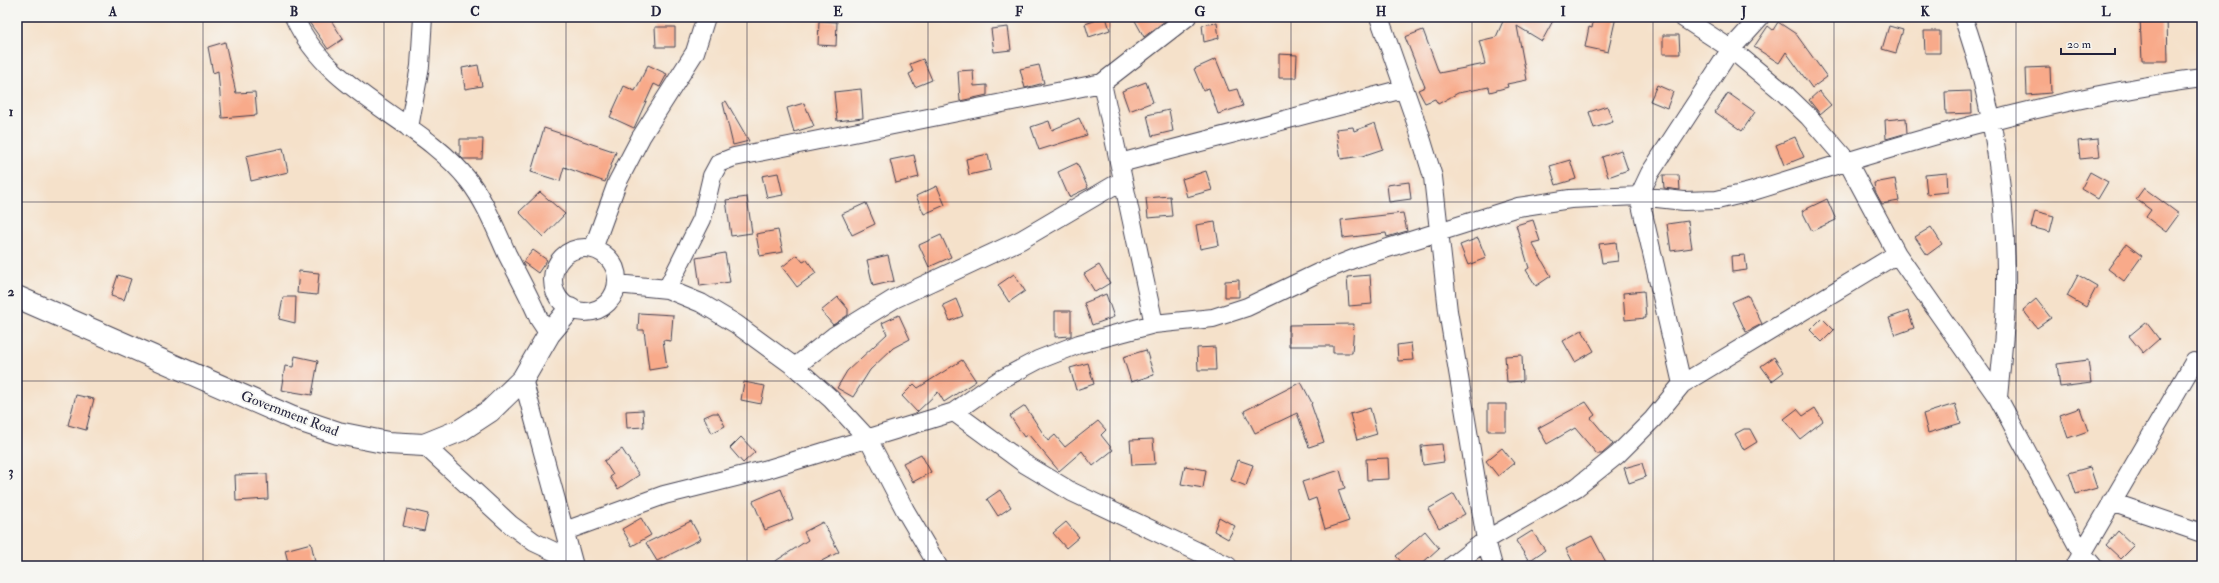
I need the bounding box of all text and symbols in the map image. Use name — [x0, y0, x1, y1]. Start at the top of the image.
text: A — [108, 4, 118, 20]
text: B — [290, 4, 298, 20]
text: C — [470, 4, 480, 20]
text: D — [651, 4, 662, 20]
text: E — [833, 4, 843, 20]
text: F — [1015, 4, 1024, 20]
text: G — [1195, 4, 1206, 20]
text: H — [1376, 4, 1387, 20]
text: I — [1560, 4, 1566, 20]
text: J — [1740, 4, 1747, 21]
text: K — [1920, 4, 1930, 20]
text: L — [2101, 4, 2111, 20]
scale bar — [2061, 30, 2115, 56]
text: 20 m — [2067, 37, 2092, 52]
text: 1 — [9, 104, 14, 120]
text: 2 — [8, 284, 15, 300]
street label: Government Road — [239, 387, 341, 440]
text: 3 — [9, 464, 14, 480]

